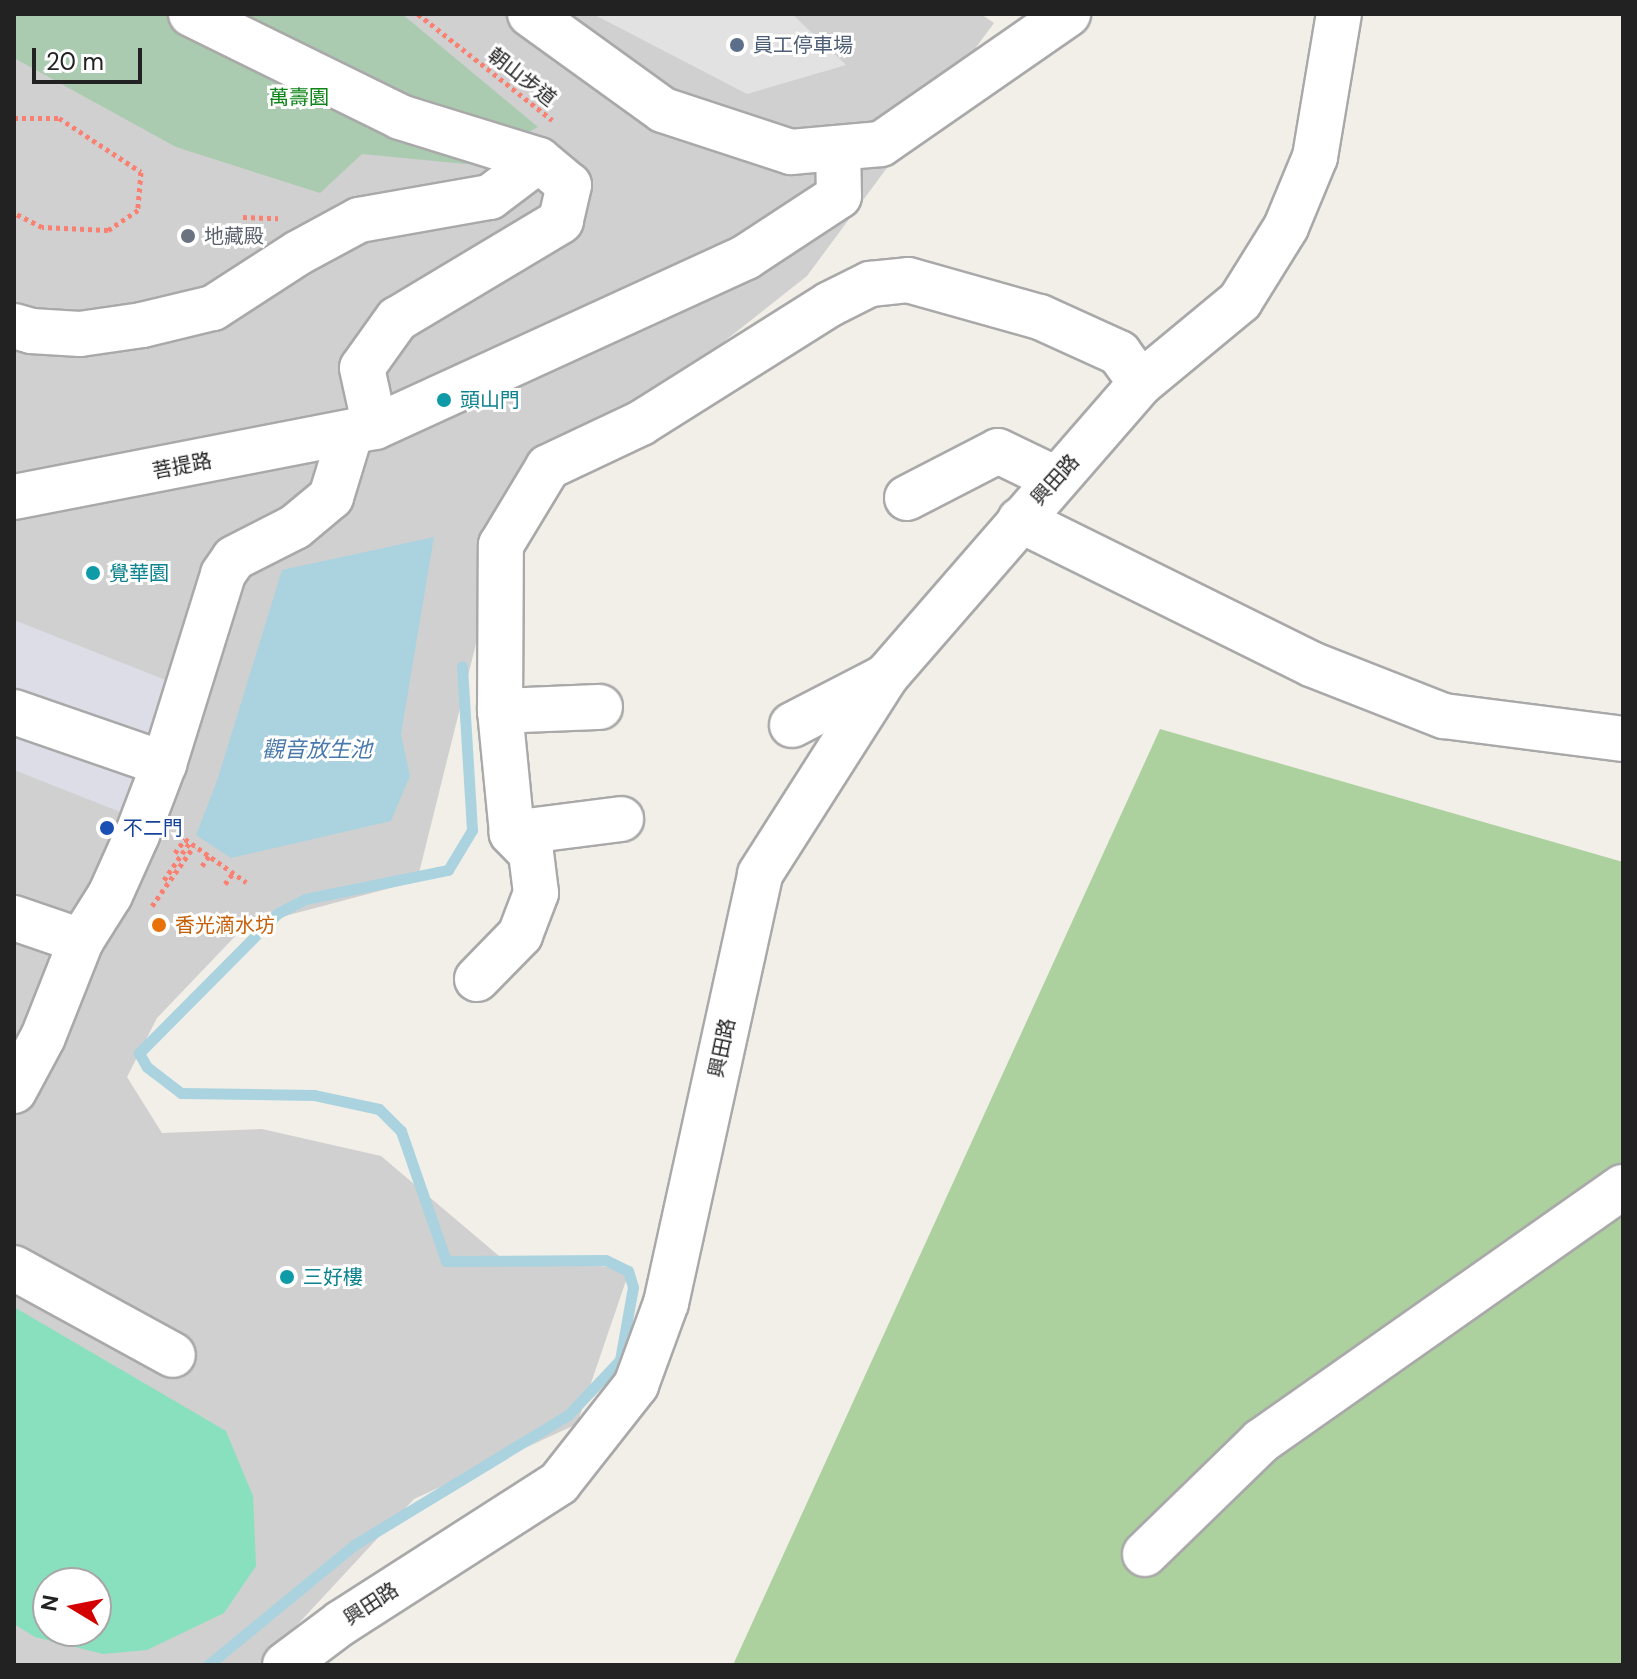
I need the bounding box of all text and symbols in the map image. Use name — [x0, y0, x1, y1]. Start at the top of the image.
scale bar — [36, 32, 146, 82]
place label: 員工停車場 — [753, 33, 853, 57]
marker: 員工停車場 — [728, 36, 746, 54]
street label: 朝山步道 — [483, 43, 561, 111]
text: 20 m — [46, 46, 104, 77]
park label: 萬壽園 — [269, 85, 329, 109]
place label: 地藏殿 — [204, 224, 264, 248]
marker: 地藏殿 — [179, 227, 197, 245]
place label: 頭山門 — [460, 388, 520, 412]
marker: 頭山門 — [435, 391, 453, 409]
street label: 菩提路 — [150, 448, 214, 484]
street label: 興田路 — [1026, 450, 1084, 510]
place label: 覺華園 — [109, 561, 169, 585]
marker: 覺華園 — [84, 564, 102, 582]
water label: 觀音放生池 — [262, 737, 372, 763]
place label: 不二門 — [123, 816, 183, 840]
marker: 不二門 — [98, 819, 116, 837]
place label: 香光滴水坊 — [175, 913, 275, 937]
marker: 香光滴水坊 — [150, 916, 168, 934]
street label: 興田路 — [704, 1016, 740, 1080]
place label: 三好樓 — [303, 1265, 363, 1289]
marker: 三好樓 — [278, 1268, 296, 1286]
north arrow — [32, 1567, 112, 1647]
street label: 興田路 — [339, 1578, 403, 1630]
text: N — [34, 1593, 66, 1614]

